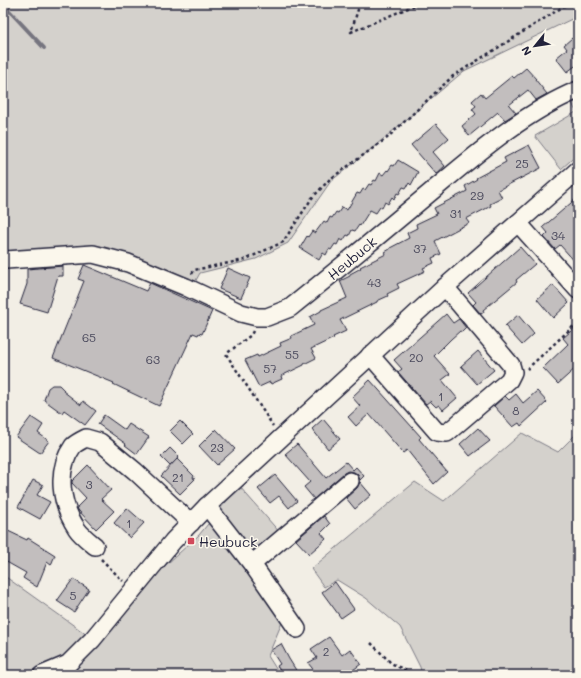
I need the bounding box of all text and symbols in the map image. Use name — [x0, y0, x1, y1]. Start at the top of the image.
north arrow — [515, 26, 555, 66]
text: N — [517, 44, 534, 59]
house number: 25 — [515, 155, 529, 171]
house number: 29 — [470, 187, 484, 203]
house number: 31 — [450, 205, 462, 221]
house number: 34 — [551, 227, 565, 243]
street label: Heubuck — [323, 232, 381, 284]
house number: 37 — [413, 240, 427, 256]
house number: 43 — [367, 274, 381, 290]
house number: 65 — [82, 329, 96, 345]
house number: 55 — [285, 346, 299, 362]
house number: 20 — [409, 349, 424, 365]
house number: 63 — [146, 351, 160, 367]
house number: 57 — [263, 360, 277, 376]
house number: 1 — [438, 388, 444, 404]
house number: 8 — [512, 402, 520, 418]
house number: 23 — [210, 439, 224, 455]
house number: 21 — [172, 469, 184, 485]
house number: 3 — [85, 476, 93, 492]
house number: 1 — [126, 515, 132, 531]
place label: Heubuck — [199, 532, 258, 551]
marker: Heubuck — [186, 536, 196, 546]
house number: 5 — [70, 587, 77, 603]
house number: 2 — [323, 643, 329, 659]

